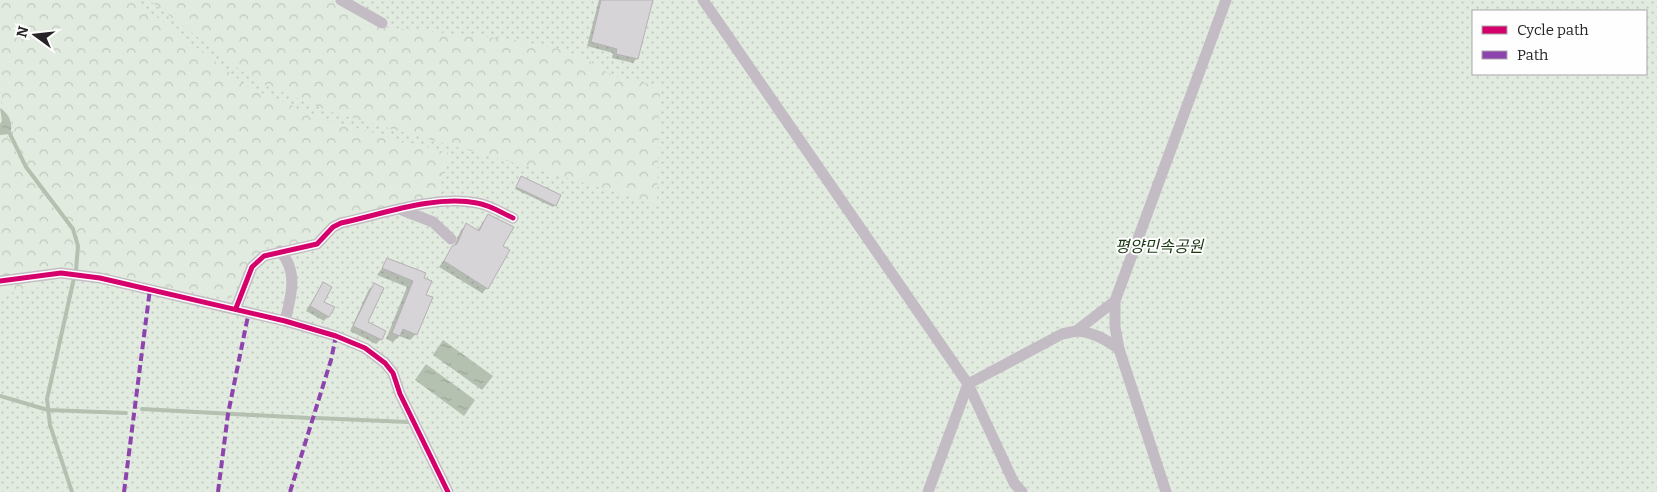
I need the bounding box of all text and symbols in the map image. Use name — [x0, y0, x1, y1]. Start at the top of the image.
north arrow — [10, 10, 60, 60]
legend — [1472, 10, 1647, 75]
text: Cycle path — [1517, 21, 1589, 39]
text: N — [13, 24, 33, 39]
text: Path — [1517, 46, 1549, 64]
park label: 평양민속공원 — [1115, 237, 1204, 256]

